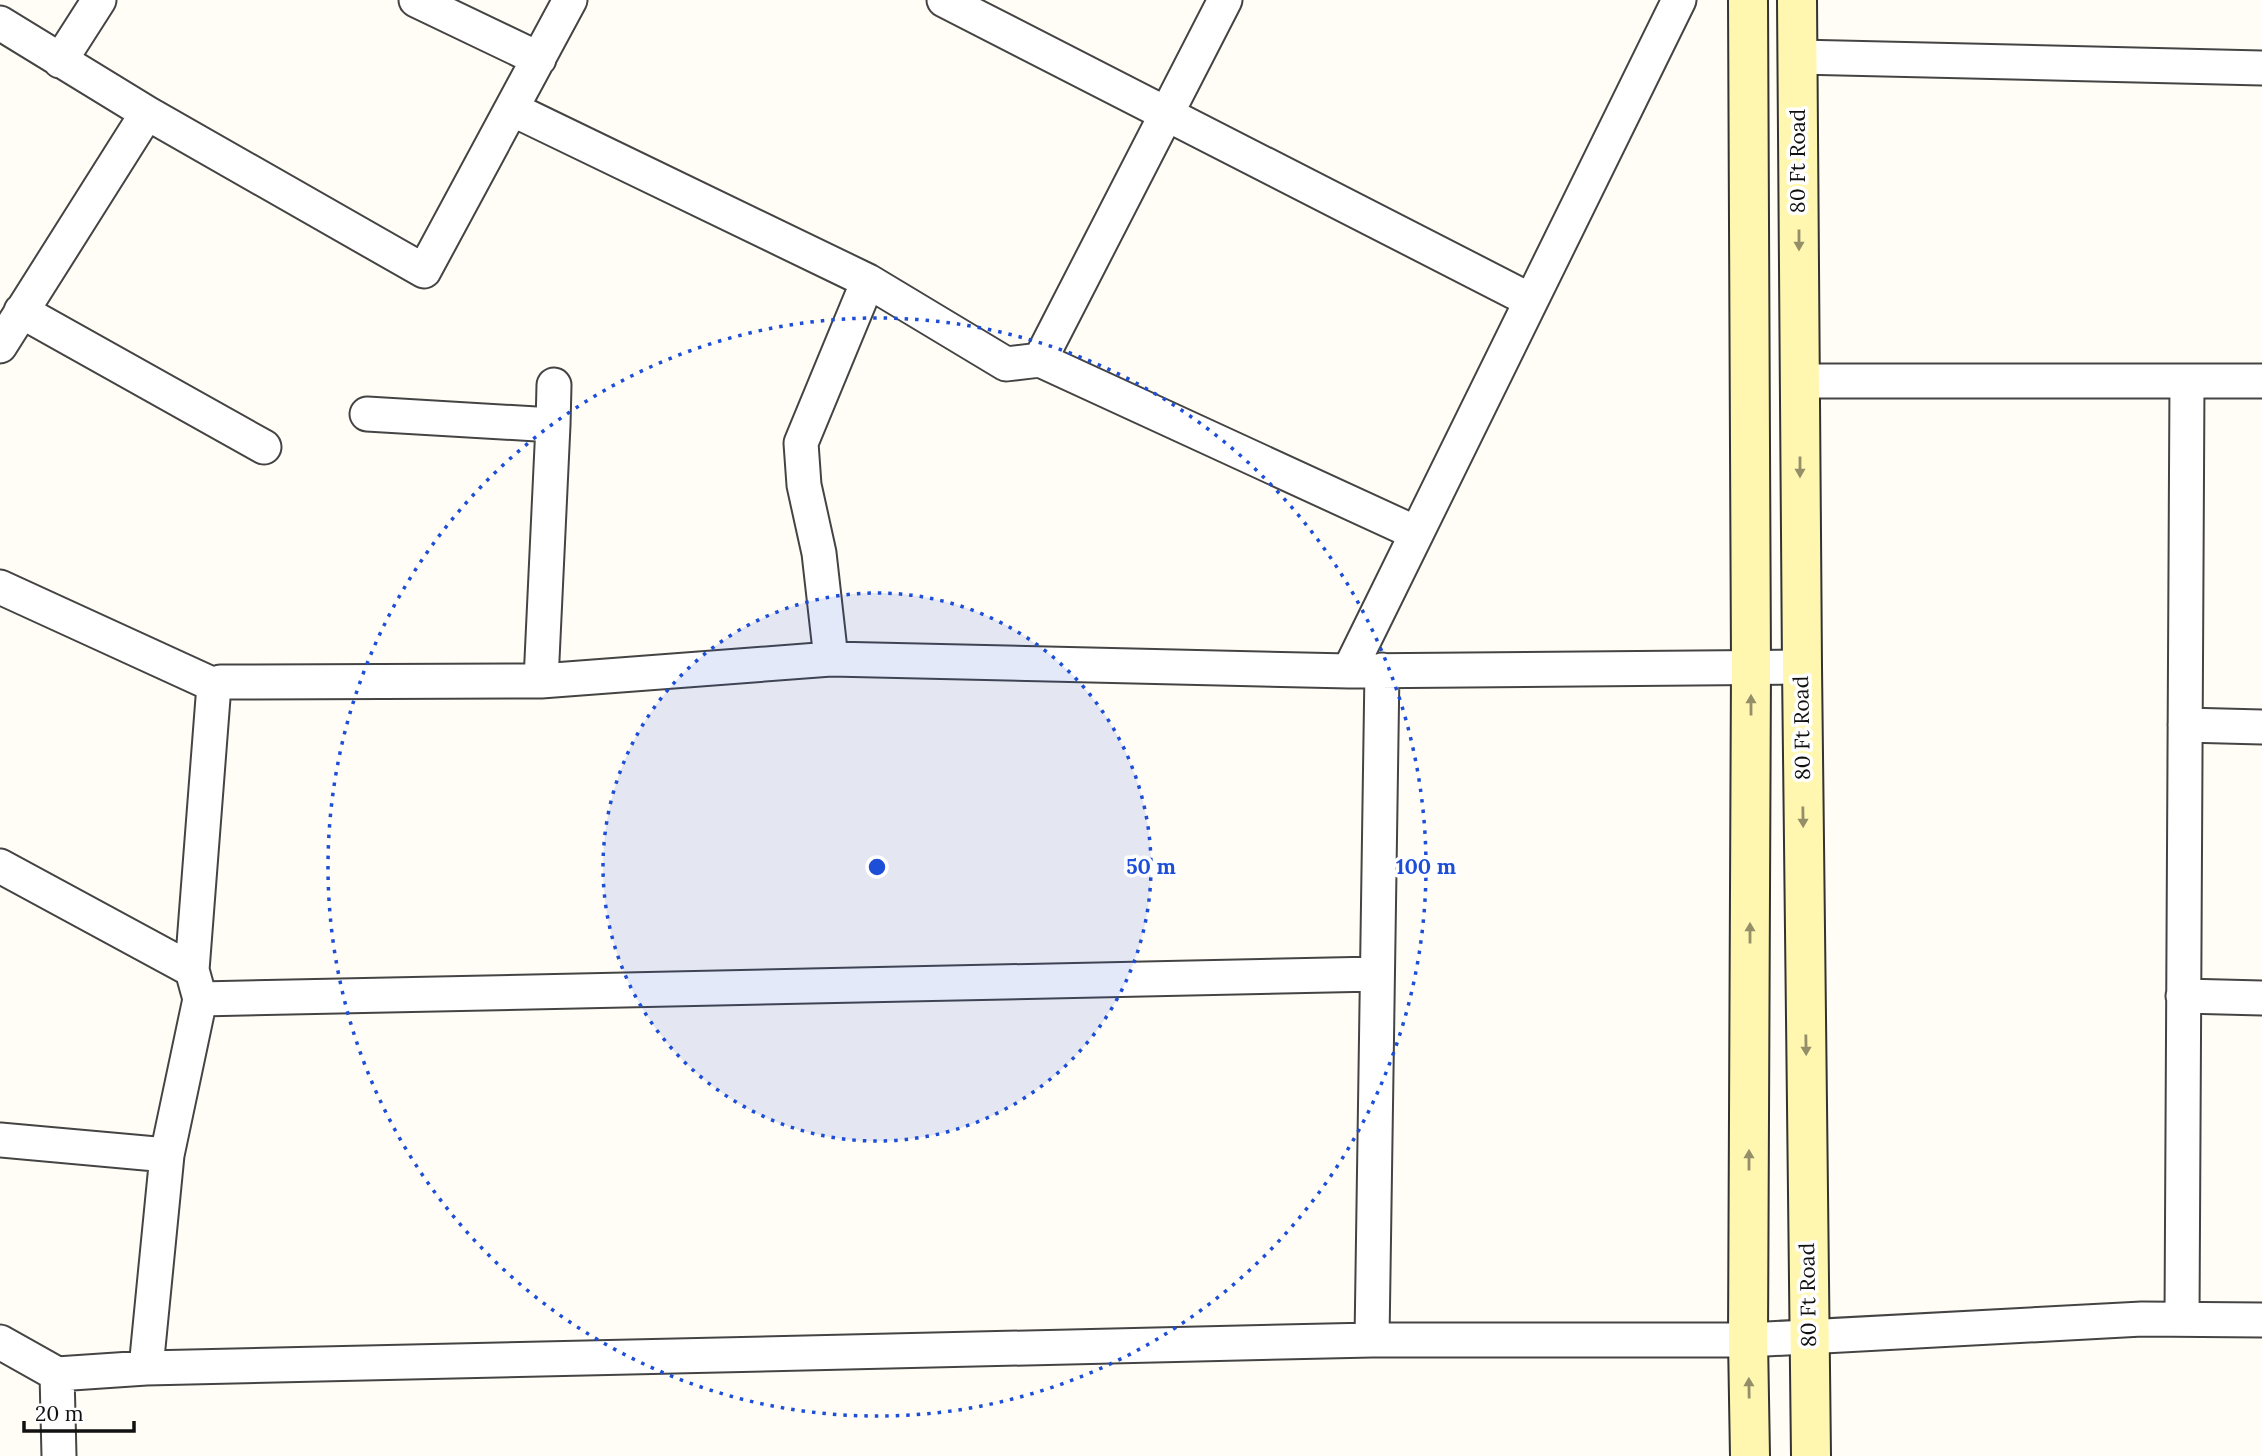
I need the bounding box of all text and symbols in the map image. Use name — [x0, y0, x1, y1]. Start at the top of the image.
street label: 80 Ft Road — [1784, 109, 1811, 213]
one-way arrow — [1793, 229, 1805, 251]
one-way arrow — [1794, 456, 1806, 478]
street label: 80 Ft Road — [1787, 676, 1816, 780]
one-way arrow — [1745, 694, 1757, 716]
one-way arrow — [1797, 806, 1809, 828]
text: 50 m — [1126, 853, 1176, 880]
text: 100 m — [1396, 853, 1456, 880]
centre of rings — [865, 855, 889, 879]
one-way arrow — [1744, 922, 1756, 944]
one-way arrow — [1800, 1034, 1811, 1056]
one-way arrow — [1743, 1149, 1755, 1171]
street label: 80 Ft Road — [1793, 1243, 1822, 1347]
one-way arrow — [1743, 1377, 1755, 1399]
scale bar — [24, 1390, 135, 1434]
text: 20 m — [35, 1400, 84, 1427]

